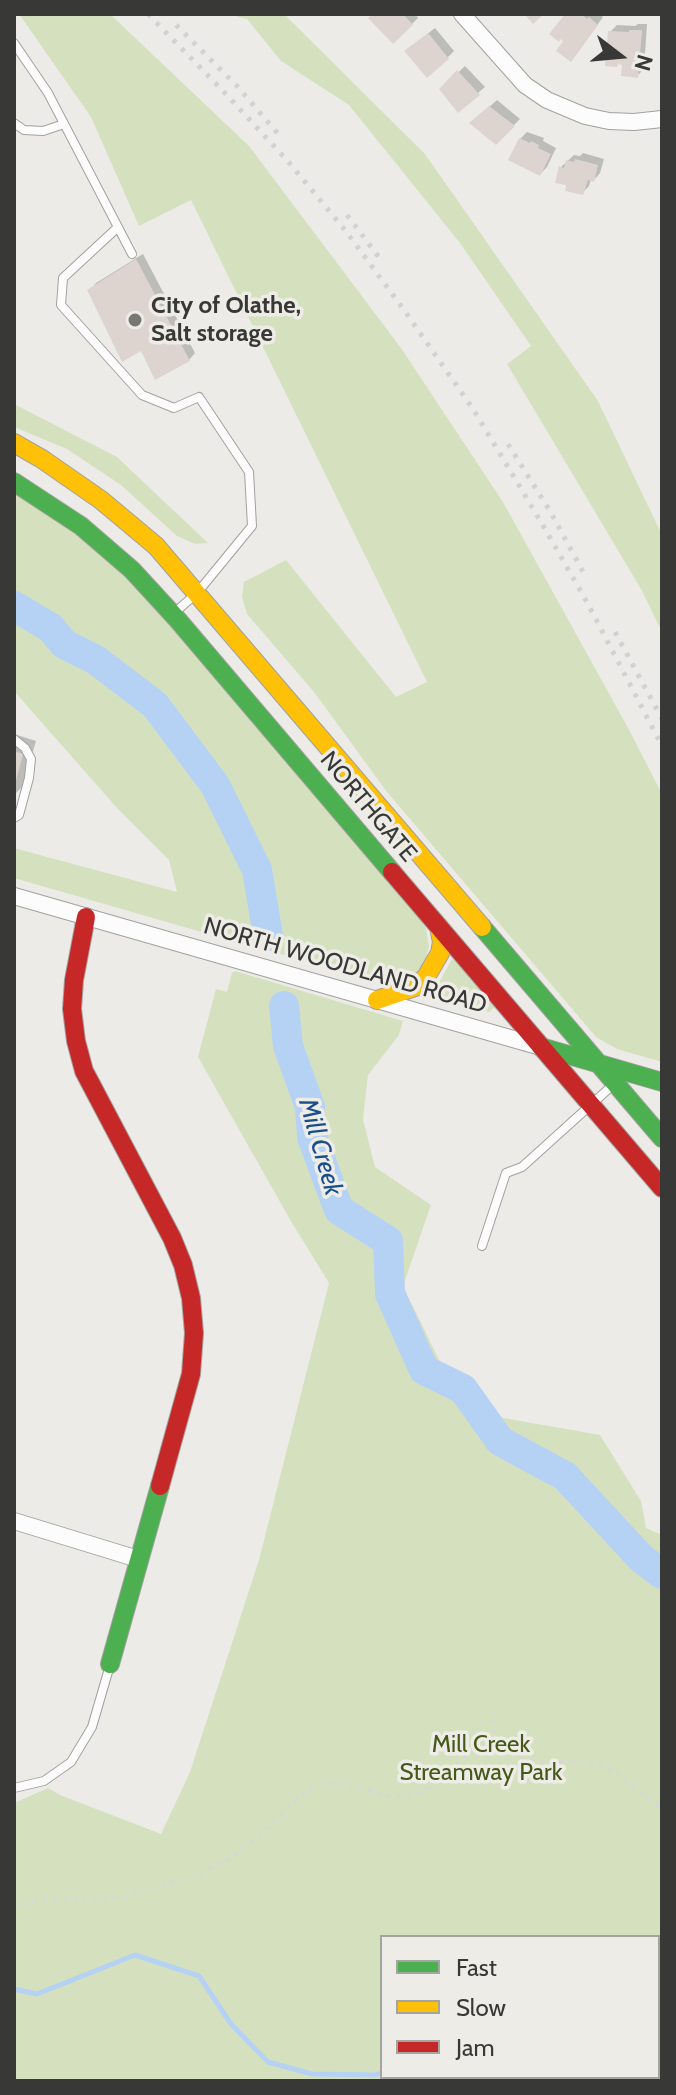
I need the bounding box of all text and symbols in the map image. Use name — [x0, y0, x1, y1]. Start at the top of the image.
north arrow — [580, 16, 660, 96]
text: N — [628, 52, 659, 74]
place label: City of Olathe, Salt storage — [151, 292, 301, 348]
marker: City of Olathe, Salt storage — [126, 311, 144, 329]
street label: NORTHGATE — [314, 746, 422, 868]
street label: NORTH WOODLAND ROAD — [200, 912, 490, 1020]
water label: Mill Creek — [291, 1095, 349, 1199]
park label: Mill Creek Streamway Park — [400, 1731, 562, 1787]
legend — [380, 1935, 660, 2079]
text: Fast — [456, 1953, 497, 1982]
text: Slow — [456, 1993, 506, 2022]
text: Jam — [456, 2033, 494, 2062]

